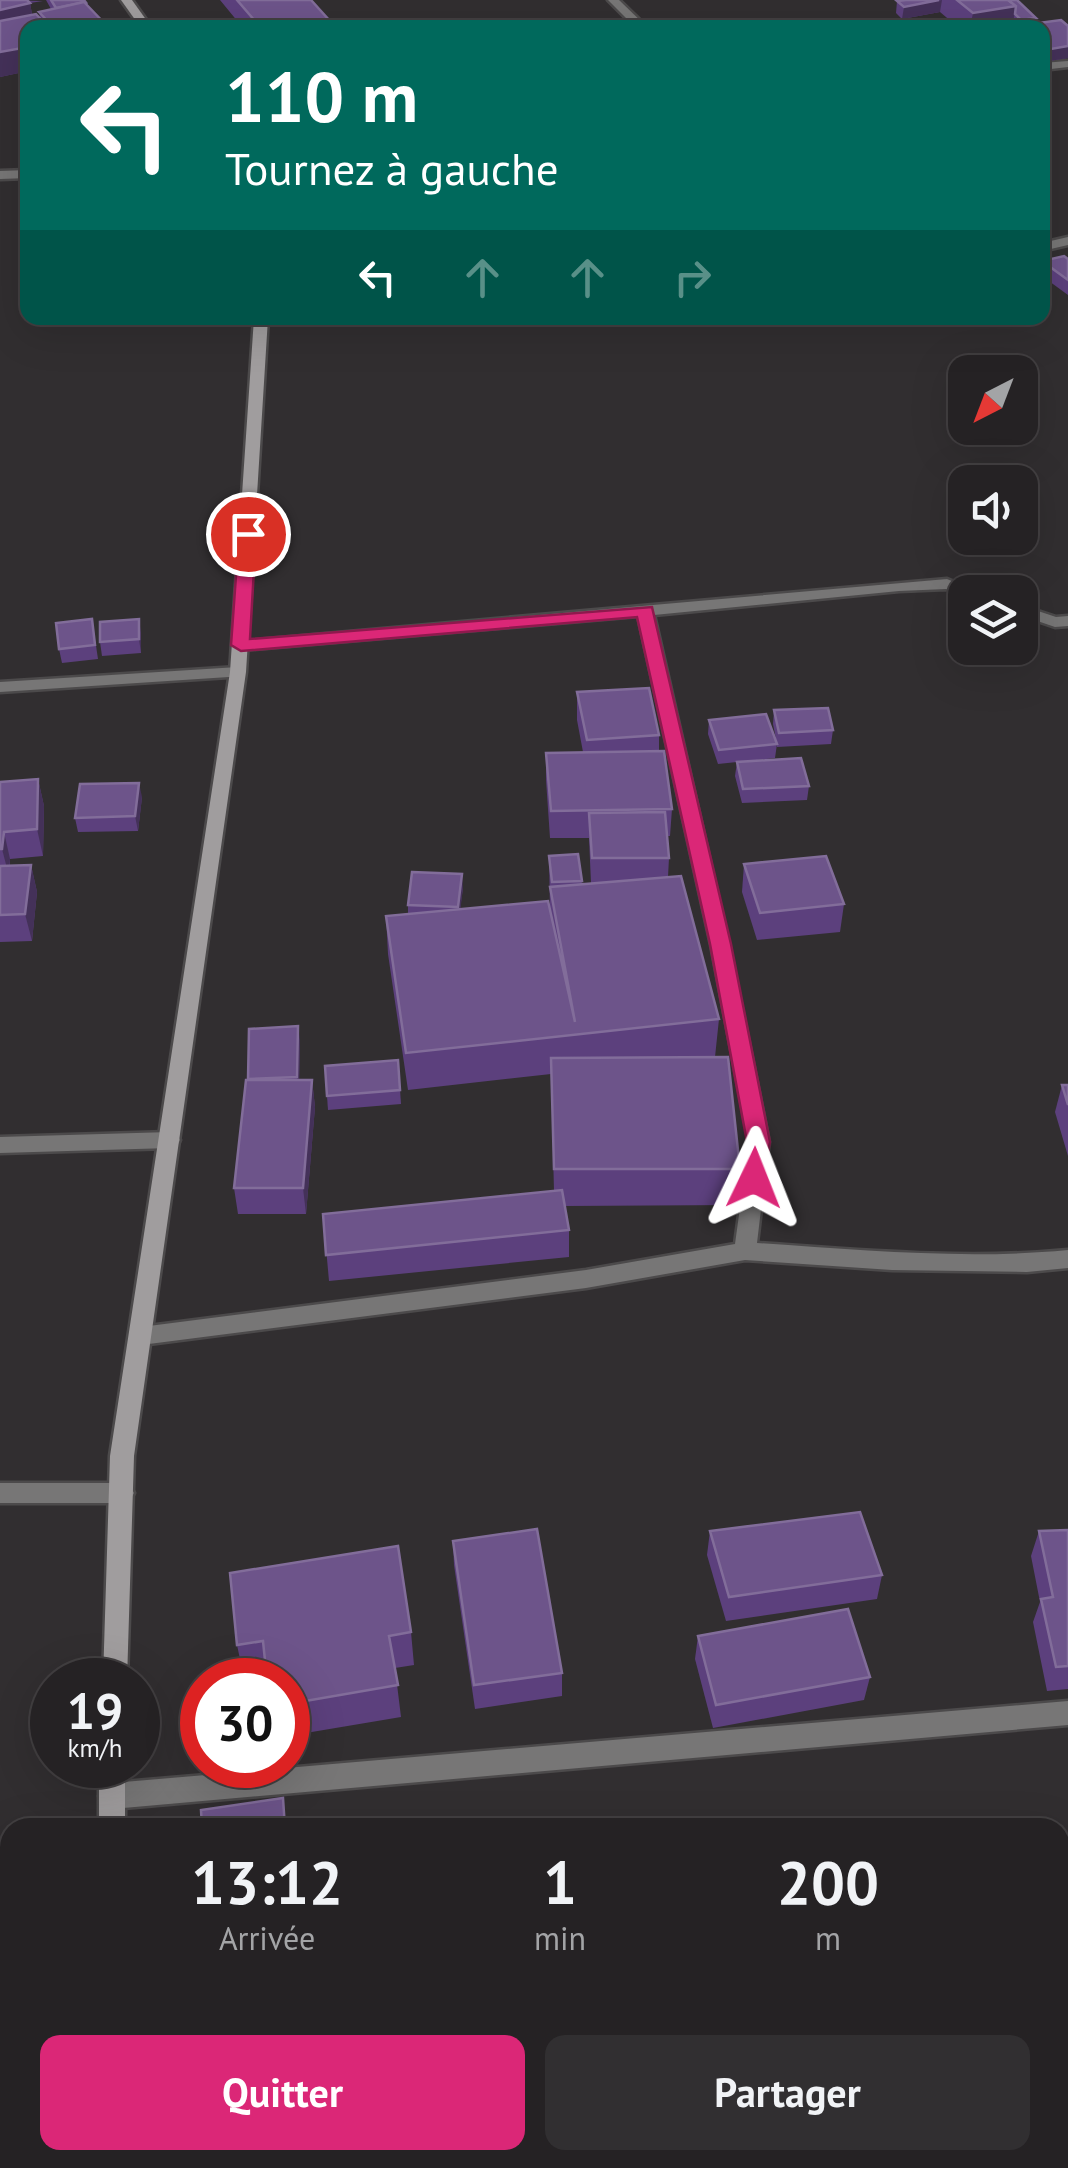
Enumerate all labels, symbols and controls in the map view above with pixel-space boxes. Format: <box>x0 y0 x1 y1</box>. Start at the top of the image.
text: 110 m <box>225 51 418 141</box>
icon: left <box>60 60 190 190</box>
text: Tournez à gauche <box>225 139 559 197</box>
icon: left <box>350 250 405 305</box>
icon: ahead <box>455 250 510 305</box>
icon: ahead <box>560 250 615 305</box>
icon: right <box>665 250 720 305</box>
north arrow <box>948 355 1038 445</box>
map controls <box>948 355 1038 665</box>
button: sound <box>948 465 1038 555</box>
pin <box>206 492 291 577</box>
icon: arrive <box>221 507 276 562</box>
button: layers <box>948 575 1038 665</box>
position arrow <box>702 1126 806 1230</box>
speed limit sign: 30 <box>180 1658 310 1788</box>
text: 19 <box>67 1678 123 1743</box>
text: km/h <box>68 1732 122 1764</box>
text: 13:12 <box>191 1843 343 1921</box>
text: 1 <box>543 1843 577 1921</box>
text: 200 <box>777 1843 879 1921</box>
text: Arrivée <box>219 1917 315 1959</box>
text: min <box>534 1917 586 1959</box>
text: m <box>815 1917 841 1959</box>
button: Quitter <box>40 2035 525 2150</box>
button: Partager <box>545 2035 1030 2150</box>

